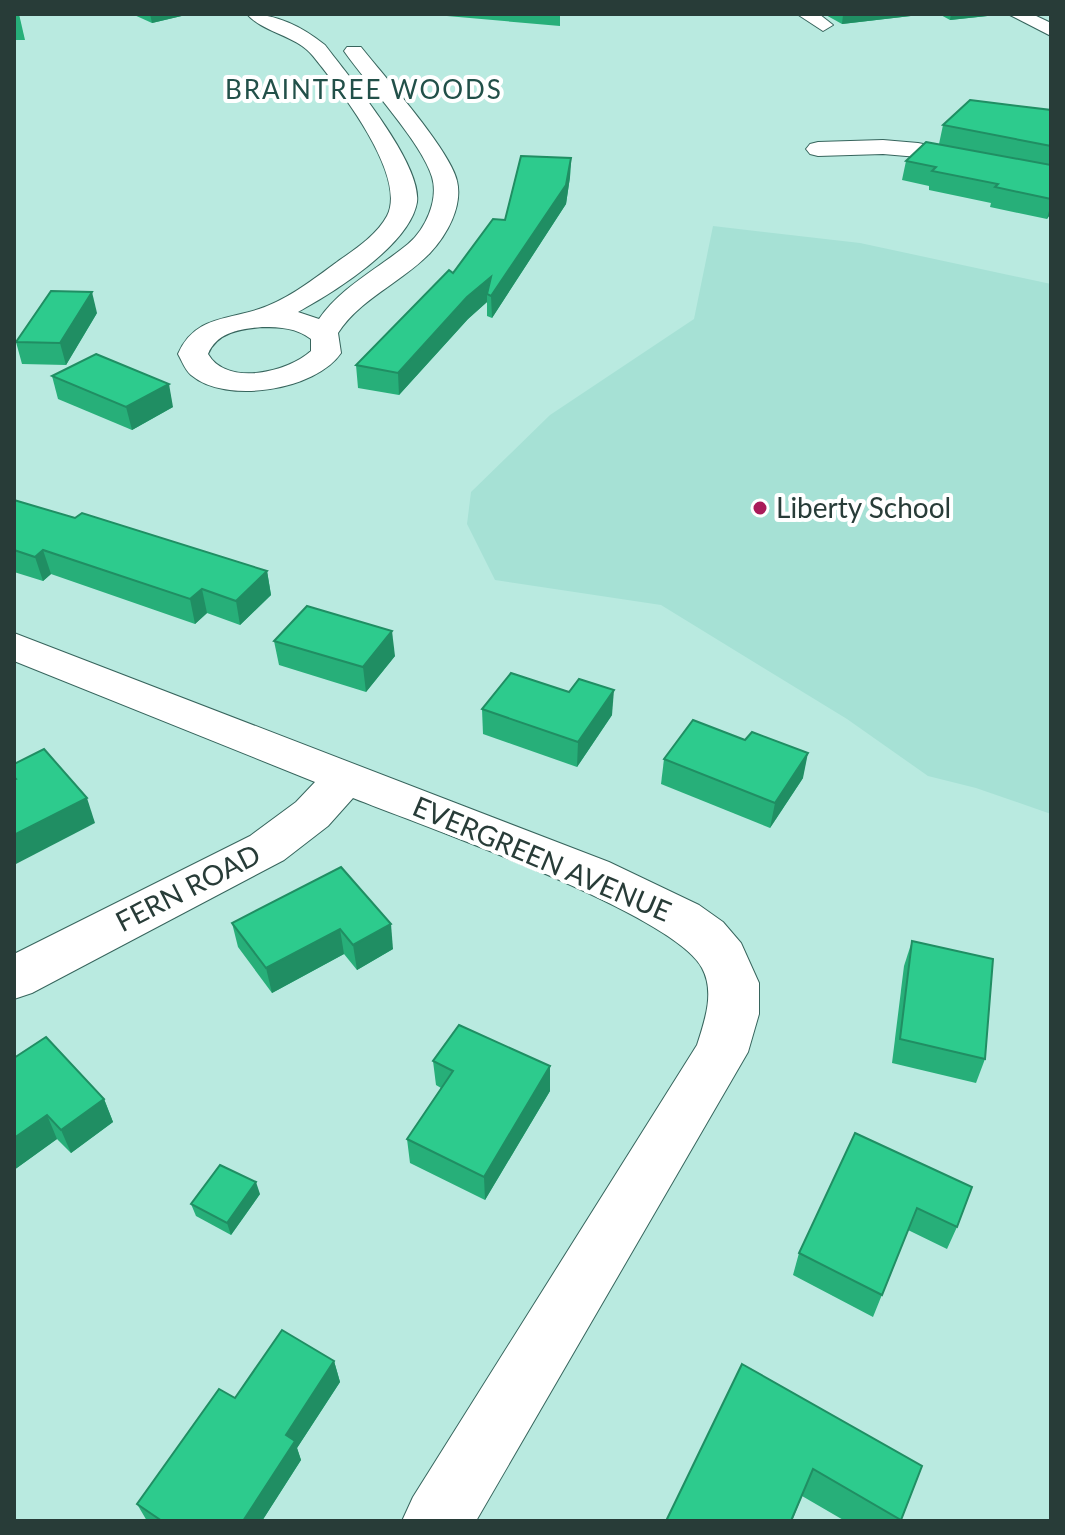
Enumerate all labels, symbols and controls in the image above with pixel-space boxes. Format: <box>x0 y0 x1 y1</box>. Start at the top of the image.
district label: BRAINTREE WOODS <box>225 73 503 105</box>
place label: Liberty School <box>776 490 951 524</box>
marker: Liberty School <box>751 499 769 517</box>
street label: EVERGREEN AVENUE <box>408 788 677 928</box>
street label: FERN ROAD <box>110 836 265 938</box>

